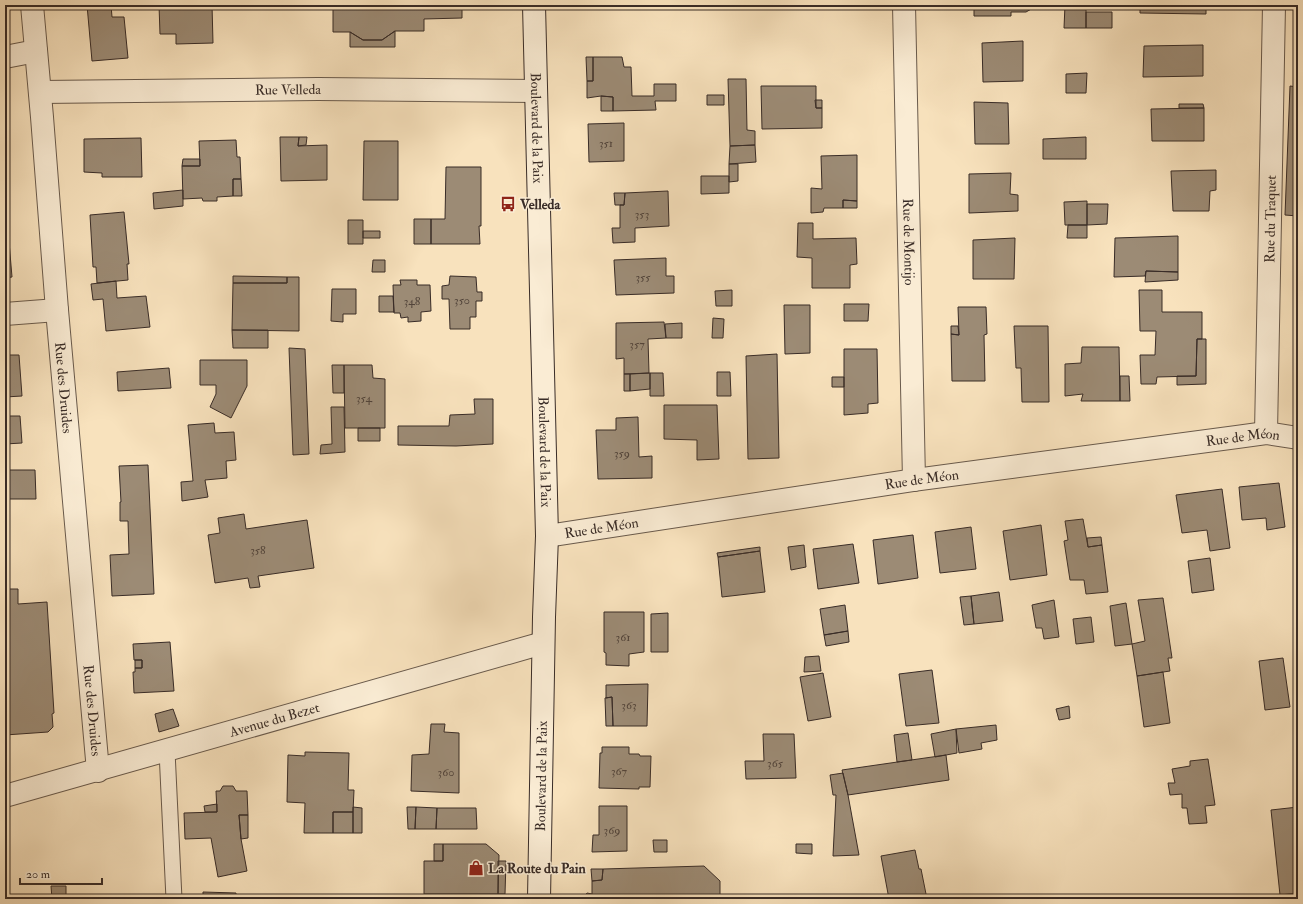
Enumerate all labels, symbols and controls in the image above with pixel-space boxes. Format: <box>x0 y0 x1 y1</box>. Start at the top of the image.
street label: Boulevard de la Paix <box>527 72 546 184</box>
street label: Rue Velleda <box>255 81 321 99</box>
house number: 351 <box>599 136 613 151</box>
street label: Rue du Traquet <box>1261 174 1280 263</box>
bus stop icon: Velleda <box>499 195 517 213</box>
place label: Velleda <box>519 196 561 213</box>
street label: Rue de Montijo <box>899 198 918 286</box>
house number: 353 <box>635 207 649 222</box>
house number: 355 <box>635 270 651 285</box>
house number: 350 <box>454 293 470 308</box>
house number: 348 <box>404 294 421 309</box>
house number: 357 <box>629 337 645 352</box>
street label: Rue des Druides <box>51 341 76 434</box>
house number: 354 <box>356 391 373 406</box>
street label: Boulevard de la Paix <box>535 396 554 508</box>
street label: Rue de Méon <box>1205 425 1281 450</box>
house number: 359 <box>614 446 630 461</box>
street label: Rue de Méon <box>883 466 960 493</box>
street label: Rue de Méon <box>563 514 640 542</box>
house number: 358 <box>250 543 266 558</box>
house number: 361 <box>616 630 630 645</box>
street label: Rue des Druides <box>80 664 105 757</box>
house number: 363 <box>621 698 637 713</box>
street label: Avenue du Bezet <box>227 699 322 741</box>
street label: Boulevard de la Paix <box>532 720 551 832</box>
house number: 365 <box>767 756 784 771</box>
house number: 367 <box>611 764 628 779</box>
house number: 360 <box>438 765 454 780</box>
house number: 369 <box>604 823 620 838</box>
shop icon: La Route du Pain <box>467 859 485 877</box>
scale bar <box>20 860 102 886</box>
place label: La Route du Pain <box>488 860 586 877</box>
text: 20 m <box>26 867 51 882</box>

